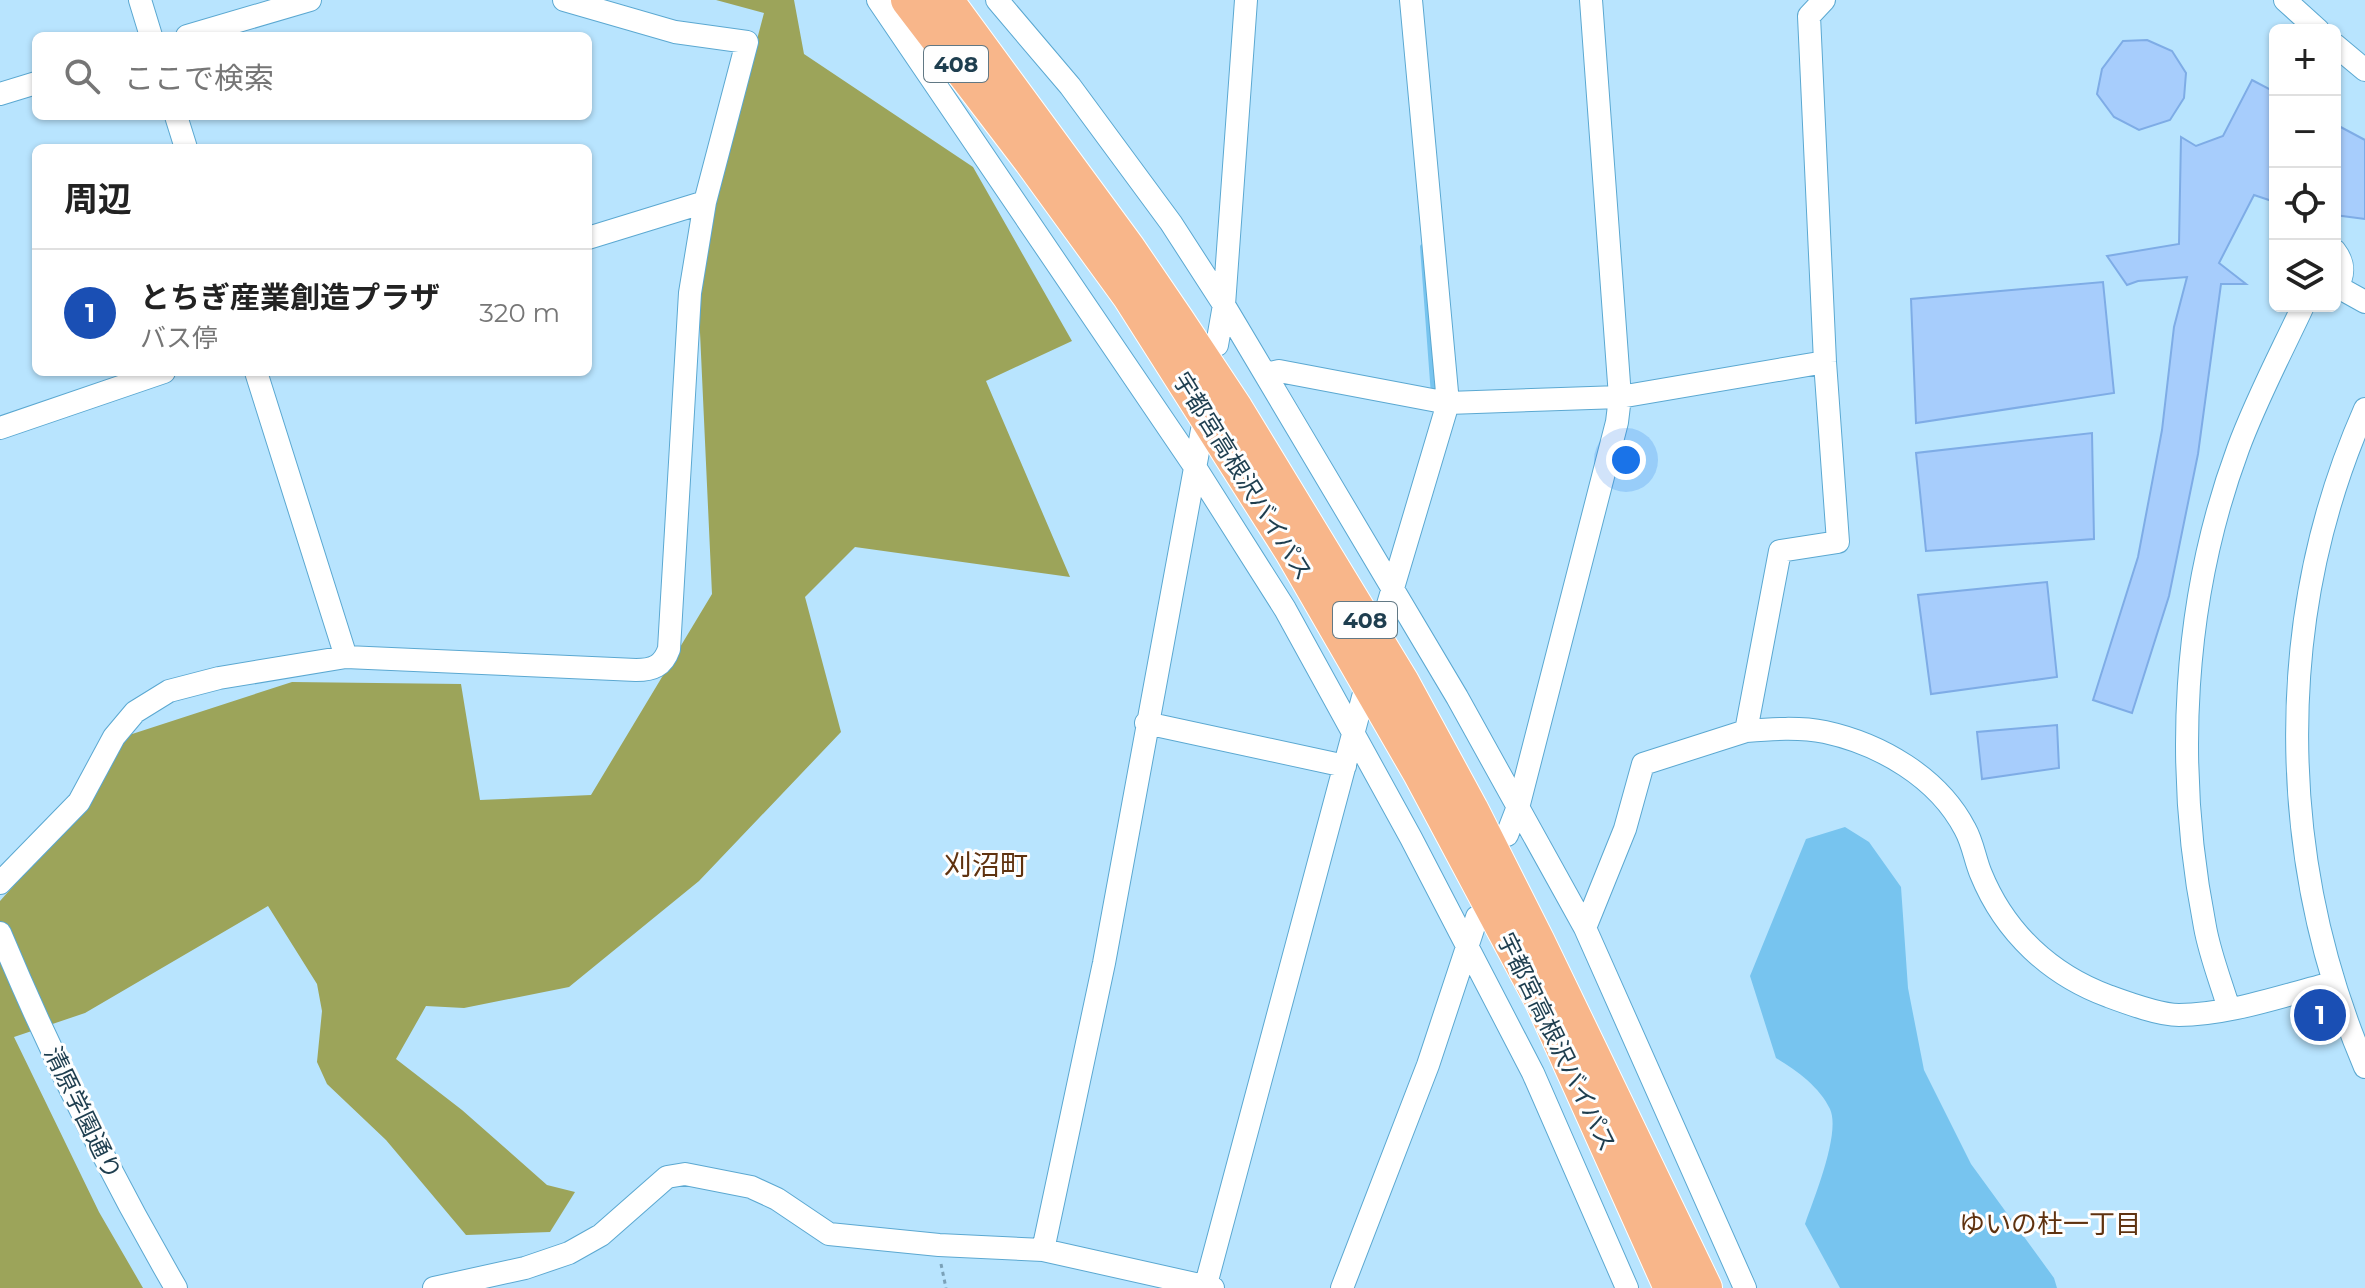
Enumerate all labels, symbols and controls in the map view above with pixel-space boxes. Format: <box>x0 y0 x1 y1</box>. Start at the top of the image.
map controls <box>2269 24 2341 312</box>
button: + <box>2269 24 2341 96</box>
search box <box>32 32 592 120</box>
road number: 408 <box>924 46 988 82</box>
icon: search <box>60 54 104 98</box>
text: ここで検索 <box>124 60 274 97</box>
button: − <box>2269 96 2341 168</box>
button: locate <box>2269 168 2341 240</box>
text: 周辺 <box>64 178 132 220</box>
button: layers <box>2269 240 2341 312</box>
text: とちぎ産業創造プラザ <box>140 279 440 316</box>
text: 1 <box>85 297 95 329</box>
text: 320 m <box>479 297 560 329</box>
text: バス停 <box>140 322 218 354</box>
street label: 宇都宮高根沢バイパス <box>1167 367 1319 585</box>
your location <box>1606 440 1646 480</box>
road number: 408 <box>1333 602 1397 638</box>
district label: 刈沼町 <box>944 848 1028 882</box>
street label: 宇都宮高根沢バイパス <box>1491 928 1623 1156</box>
pin: 1 <box>2294 985 2346 1045</box>
street label: 清原学園通り <box>38 1042 128 1184</box>
district label: ゆいの杜一丁目 <box>1959 1208 2141 1240</box>

